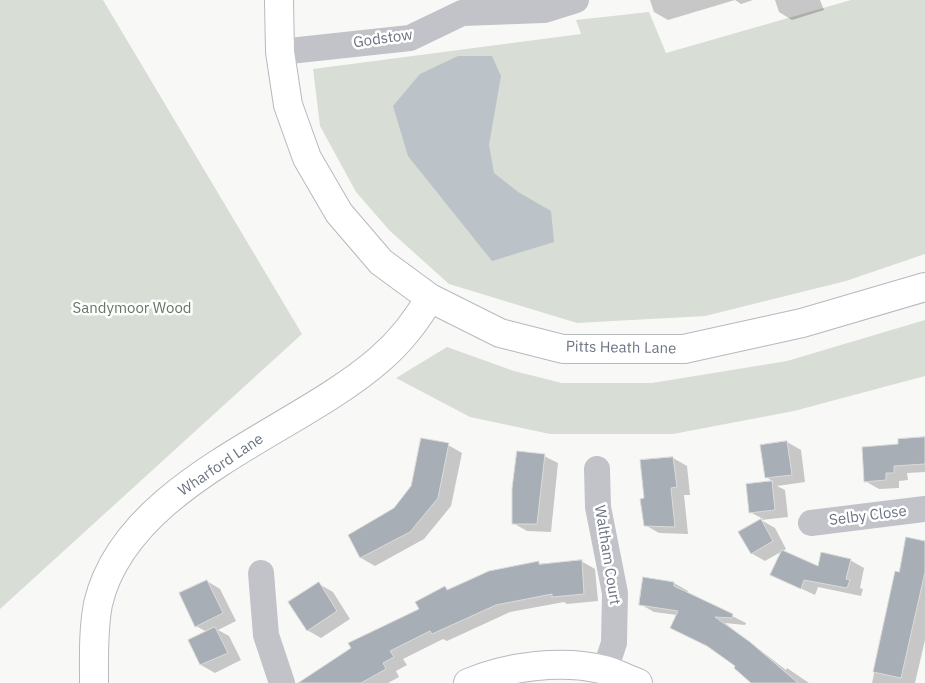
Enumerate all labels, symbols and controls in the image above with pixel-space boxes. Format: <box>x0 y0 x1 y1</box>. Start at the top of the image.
street label: Godstow <box>352 26 414 52</box>
park label: Sandymoor Wood <box>72 300 192 318</box>
street label: Pitts Heath Lane <box>566 338 676 358</box>
street label: Wharford Lane <box>175 430 267 500</box>
street label: Selby Close <box>828 502 908 530</box>
street label: Waltham Court <box>590 504 624 606</box>

